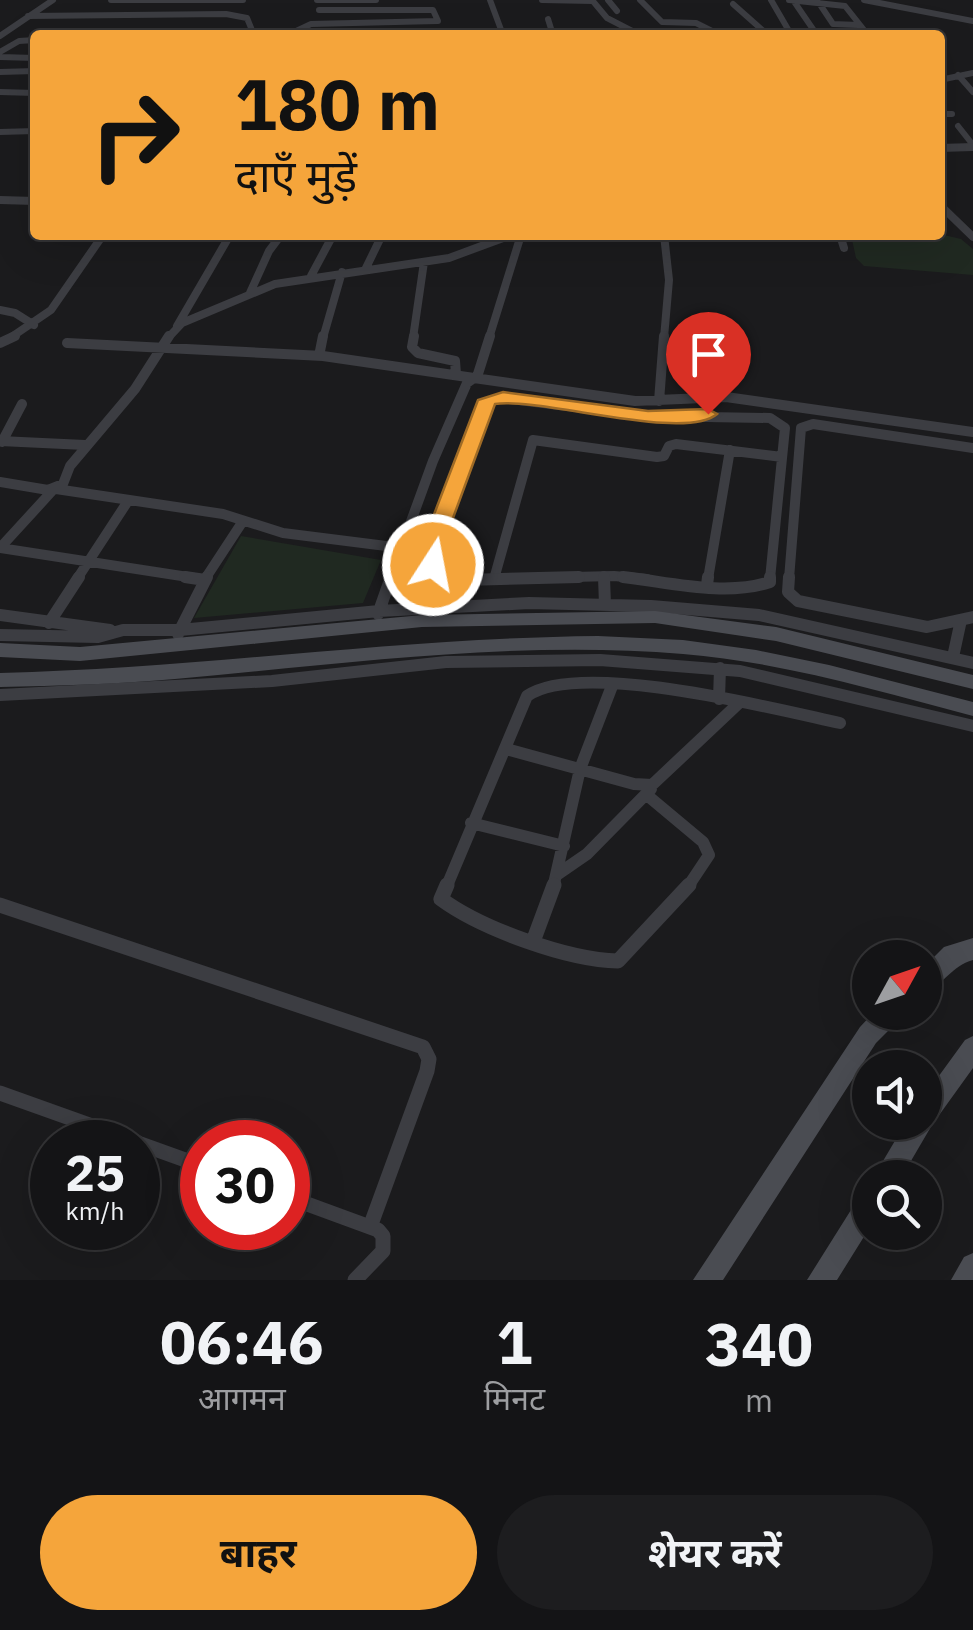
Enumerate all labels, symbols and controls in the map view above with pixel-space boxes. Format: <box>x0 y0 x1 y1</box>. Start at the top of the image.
text: 180 m <box>235 58 440 149</box>
icon: right <box>70 70 200 200</box>
text: दाएँ मुड़ें <box>235 146 357 204</box>
pin <box>666 312 751 415</box>
icon: arrive <box>681 327 736 382</box>
position arrow <box>381 513 485 617</box>
north arrow <box>852 940 942 1030</box>
map controls <box>852 940 942 1250</box>
button: sound <box>852 1050 942 1140</box>
speed limit sign: 30 <box>180 1120 310 1250</box>
text: 25 <box>65 1140 125 1205</box>
button: search <box>852 1160 942 1250</box>
text: km/h <box>66 1194 124 1227</box>
text: 06:46 <box>160 1302 324 1381</box>
text: 1 <box>496 1302 532 1381</box>
text: 340 <box>705 1304 813 1383</box>
text: आगमन <box>198 1377 286 1419</box>
text: मिनट <box>484 1377 545 1419</box>
text: m <box>745 1379 773 1421</box>
button: बाहर <box>40 1495 477 1610</box>
button: शेयर करें <box>497 1495 933 1610</box>

